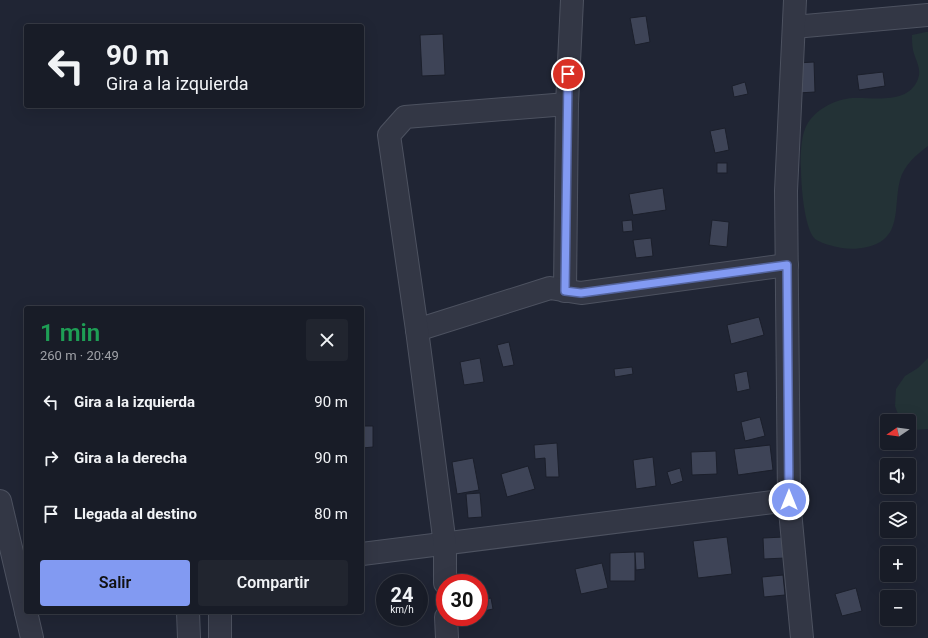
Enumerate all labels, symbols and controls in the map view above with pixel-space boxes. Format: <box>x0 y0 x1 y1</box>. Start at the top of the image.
text: 90 m <box>106 39 169 72</box>
icon: left <box>40 40 92 92</box>
pin <box>551 57 585 91</box>
icon: arrive <box>557 63 579 85</box>
text: Gira a la izquierda <box>106 73 249 94</box>
text: 1 min <box>40 319 100 347</box>
button: close <box>306 319 348 361</box>
text: 260 m · 20:49 <box>40 348 119 363</box>
icon: left <box>40 391 62 413</box>
text: Gira a la izquierda <box>74 393 195 411</box>
text: 90 m <box>314 393 348 411</box>
north arrow <box>880 414 916 450</box>
map controls <box>880 414 916 626</box>
icon: right <box>40 447 62 469</box>
text: Gira a la derecha <box>74 449 187 467</box>
text: 90 m <box>314 449 348 467</box>
button: sound <box>880 458 916 494</box>
position arrow <box>768 479 810 521</box>
button: layers <box>880 502 916 538</box>
icon: arrive <box>40 503 62 525</box>
text: Llegada al destino <box>74 505 197 523</box>
text: 80 m <box>314 505 348 523</box>
button: + <box>880 546 916 582</box>
button: Salir <box>40 560 190 606</box>
button: Compartir <box>198 560 348 606</box>
speed limit sign: 30 <box>436 574 488 626</box>
text: 24 <box>391 583 413 607</box>
button: − <box>880 590 916 626</box>
text: km/h <box>390 604 414 615</box>

